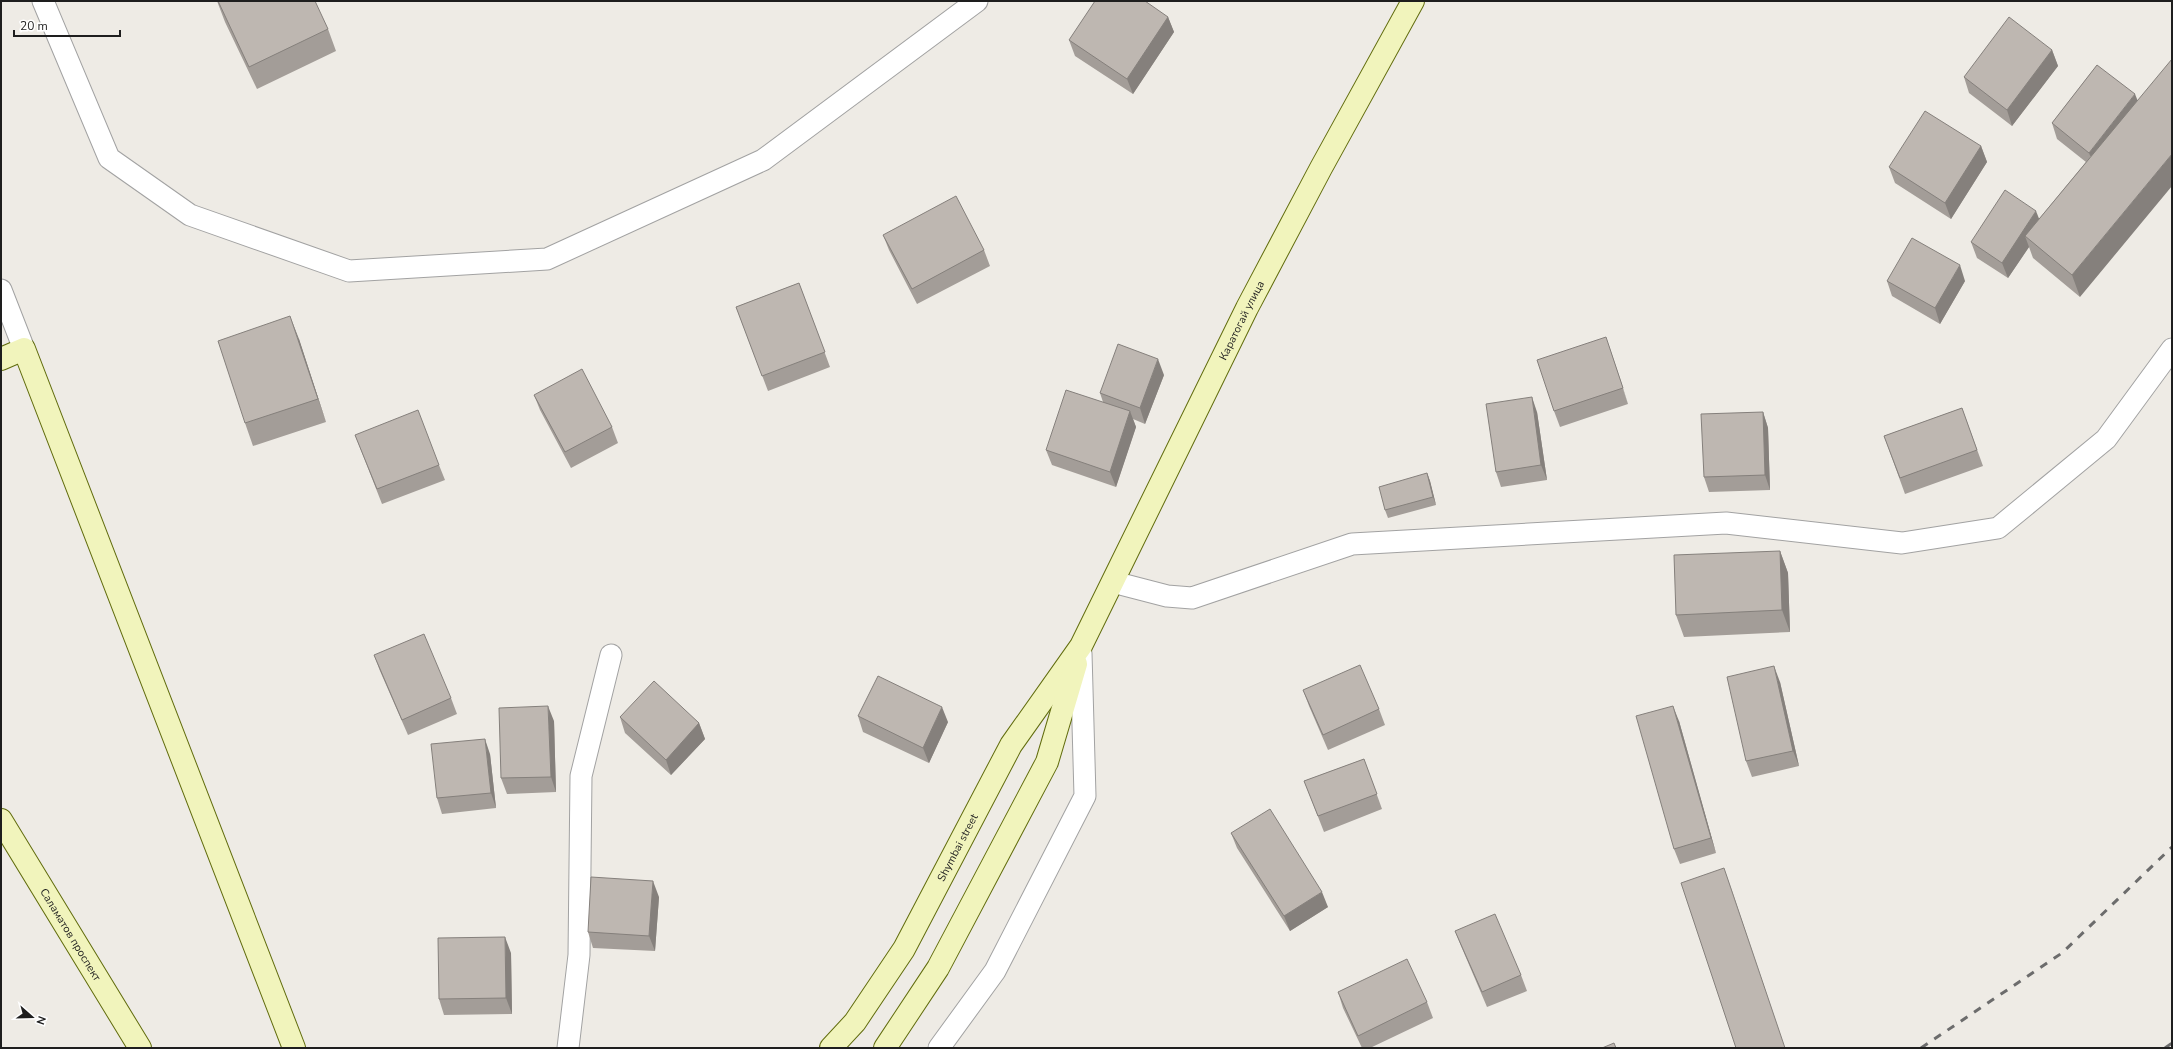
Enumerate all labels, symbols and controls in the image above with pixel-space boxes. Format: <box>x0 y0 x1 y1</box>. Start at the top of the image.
scale bar <box>14 12 120 38</box>
text: 20 m <box>20 18 48 34</box>
street label: Каратогай улица <box>1216 278 1268 363</box>
street label: Shymbai street <box>934 811 982 884</box>
street label: Саламатов проспект <box>36 885 104 984</box>
north arrow <box>12 997 52 1037</box>
text: N <box>32 1014 49 1027</box>

